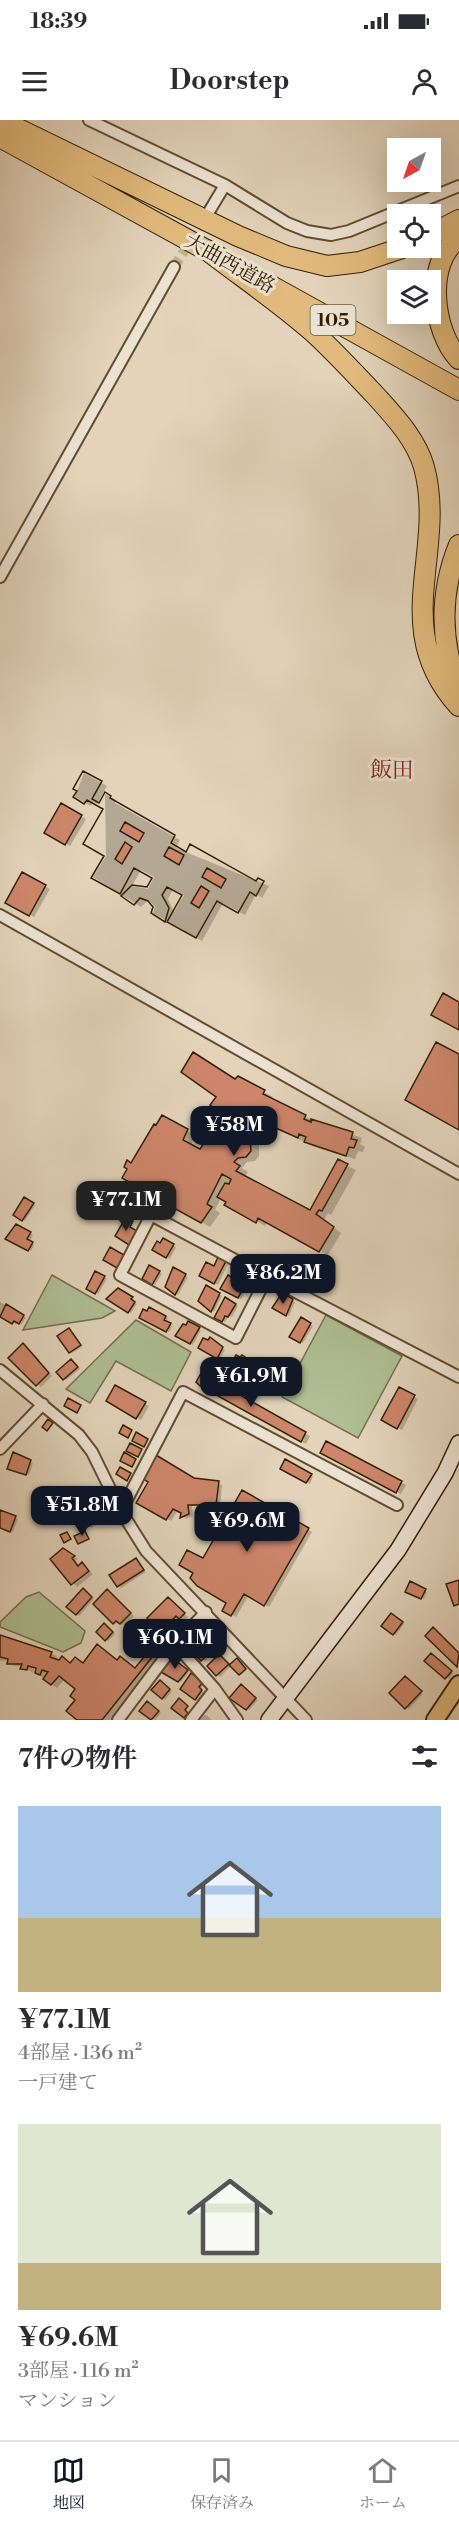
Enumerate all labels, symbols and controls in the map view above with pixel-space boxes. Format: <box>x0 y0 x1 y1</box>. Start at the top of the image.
text: 18:39 <box>30 8 87 35</box>
text: Doorstep <box>169 64 290 98</box>
icon: menu <box>18 65 51 98</box>
icon: person <box>408 65 441 98</box>
north arrow <box>387 138 441 192</box>
map controls <box>387 138 441 324</box>
button: locate <box>387 204 441 258</box>
street label: 大曲西道路 <box>179 229 279 299</box>
button: layers <box>387 270 441 324</box>
road number: 105 <box>310 305 356 335</box>
district label: 飯田 <box>370 757 414 784</box>
pin: ¥58M <box>198 1106 270 1157</box>
text: ¥58M <box>205 1113 264 1138</box>
pin: ¥77.1M <box>77 1181 175 1232</box>
text: ¥77.1M <box>90 1188 162 1213</box>
pin: ¥86.2M <box>234 1254 332 1305</box>
text: ¥86.2M <box>244 1261 322 1286</box>
pin: ¥61.9M <box>202 1357 300 1408</box>
text: ¥61.9M <box>214 1364 288 1389</box>
pin: ¥51.8M <box>33 1486 131 1537</box>
text: ¥51.8M <box>45 1493 119 1518</box>
pin: ¥69.6M <box>198 1502 296 1553</box>
text: ¥69.6M <box>208 1509 286 1534</box>
pin: ¥60.1M <box>126 1619 224 1670</box>
text: ¥60.1M <box>137 1626 213 1651</box>
icon: filters <box>408 1740 441 1773</box>
text: 7件の物件 <box>18 1743 137 1775</box>
icon: home <box>176 1845 284 1953</box>
text: ¥77.1M <box>18 2004 111 2036</box>
text: 4部屋 · 136 m² <box>18 2041 142 2066</box>
text: 一戸建て <box>18 2071 98 2096</box>
icon: home <box>176 2163 284 2271</box>
text: ¥69.6M <box>18 2322 118 2354</box>
text: 3部屋 · 116 m² <box>18 2359 139 2384</box>
text: マンション <box>18 2389 117 2414</box>
tab: 地図 <box>52 2454 85 2513</box>
tab: 保存済み <box>190 2454 254 2513</box>
tab: ホーム <box>359 2454 407 2513</box>

